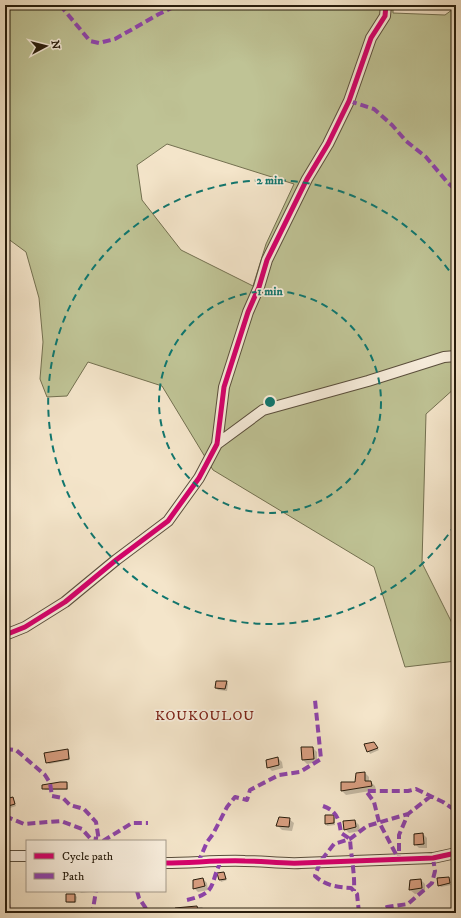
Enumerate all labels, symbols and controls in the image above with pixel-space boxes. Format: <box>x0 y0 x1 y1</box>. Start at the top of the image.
north arrow <box>26 26 66 66</box>
text: N <box>47 40 62 50</box>
text: 2 min <box>257 173 284 188</box>
text: 1 min <box>257 284 283 299</box>
centre of rings <box>263 395 277 409</box>
district label: KOUKOULOU <box>155 707 255 725</box>
legend <box>26 840 166 892</box>
text: Cycle path <box>62 849 114 864</box>
text: Path <box>62 869 85 884</box>

